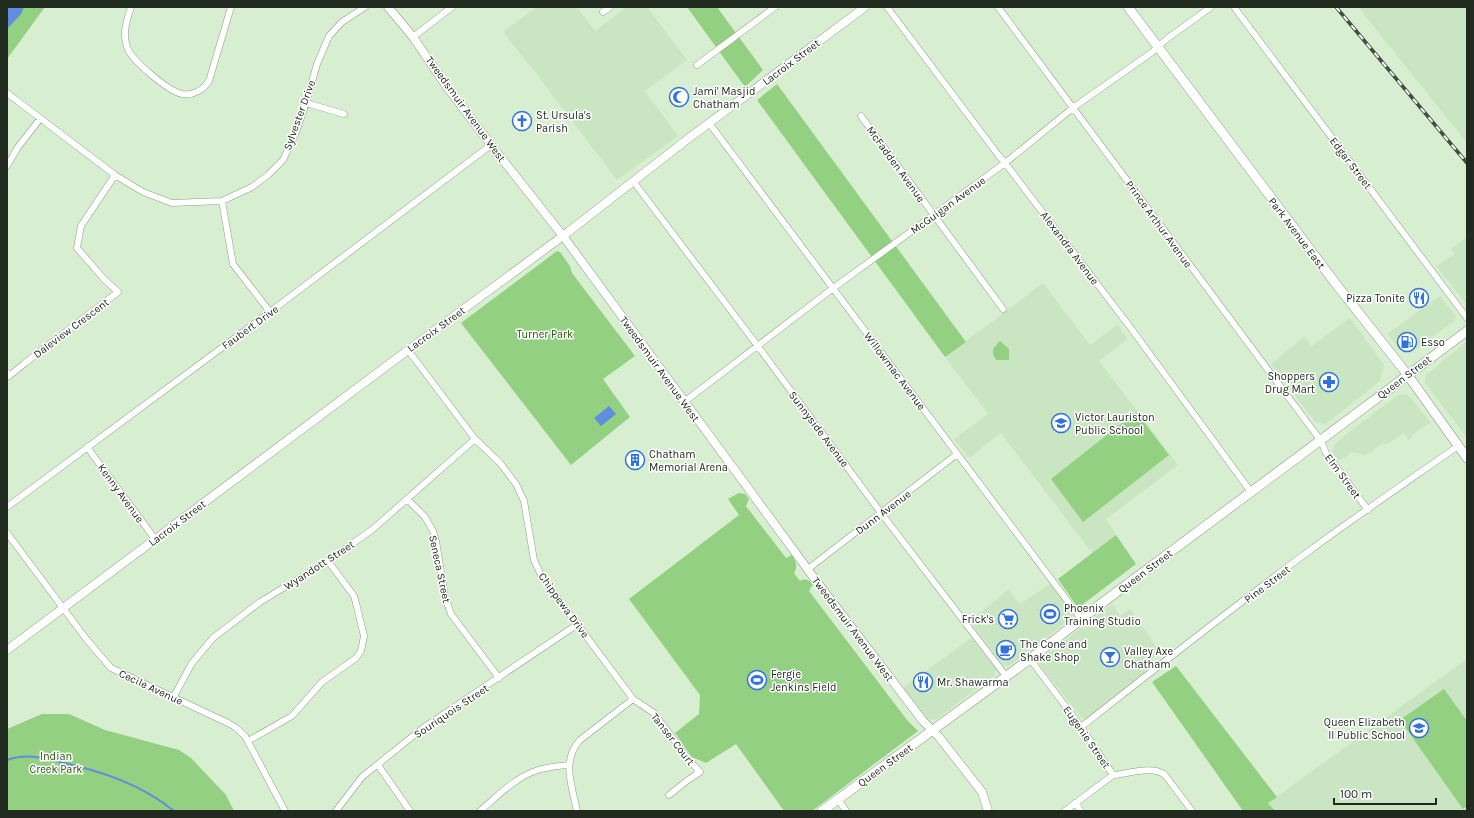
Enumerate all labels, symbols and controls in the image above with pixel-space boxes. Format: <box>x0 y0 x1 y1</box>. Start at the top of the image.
street label: Lacroix Street <box>760 37 823 88</box>
street label: Tweedsmuir Avenue West <box>423 54 508 165</box>
street label: Sylvester Drive <box>281 78 318 152</box>
place label: Jami' Masjid Chatham <box>693 85 756 111</box>
mosque icon: Jami' Masjid Chatham <box>668 86 690 108</box>
place label: St. Ursula's Parish <box>536 109 592 135</box>
church icon: St. Ursula's Parish <box>511 110 533 132</box>
street label: McFadden Avenue <box>864 124 928 205</box>
street label: Edgar Street <box>1327 135 1374 192</box>
street label: McGuigan Avenue <box>908 174 989 237</box>
street label: Prince Arthur Avenue <box>1123 178 1195 271</box>
street label: Park Avenue East <box>1266 195 1328 272</box>
street label: Alexandra Avenue <box>1038 209 1102 288</box>
restaurant icon: Pizza Tonite <box>1408 287 1430 309</box>
place label: Pizza Tonite <box>1346 292 1405 305</box>
street label: Daleview Crescent <box>31 296 112 361</box>
street label: Faubert Drive <box>219 302 281 352</box>
street label: Lacroix Street <box>405 304 468 355</box>
street label: Tweedsmuir Avenue West <box>617 314 702 425</box>
park label: Turner Park <box>517 328 573 341</box>
street label: Willowmac Avenue <box>861 330 928 413</box>
fuel station icon: Esso <box>1396 331 1418 353</box>
place label: Esso <box>1421 336 1445 349</box>
street label: Queen Street <box>1375 353 1434 402</box>
place label: Shoppers Drug Mart <box>1265 370 1315 396</box>
pharmacy icon: Shoppers Drug Mart <box>1318 371 1340 393</box>
street label: Sunnyside Avenue <box>786 389 852 470</box>
place label: Victor Lauriston Public School <box>1075 411 1155 437</box>
school or university icon: Victor Lauriston Public School <box>1050 412 1072 434</box>
place label: Chatham Memorial Arena <box>649 448 728 474</box>
building icon: Chatham Memorial Arena <box>624 449 646 471</box>
street label: Elm Street <box>1322 451 1363 501</box>
street label: Kenny Avenue <box>95 461 146 526</box>
street label: Dunn Avenue <box>853 487 914 537</box>
street label: Lacroix Street <box>146 498 209 549</box>
street label: Seneca Street <box>426 534 453 604</box>
street label: Wyandott Street <box>282 538 357 593</box>
street label: Queen Street <box>1116 547 1175 596</box>
street label: Pine Street <box>1242 563 1293 606</box>
street label: Chippewa Drive <box>536 570 592 641</box>
street label: Tweedsmuir Avenue West <box>809 574 896 684</box>
place label: Phoenix Training Studio <box>1064 602 1141 628</box>
sports icon: Phoenix Training Studio <box>1039 603 1061 625</box>
supermarket icon: Frick's <box>997 608 1019 630</box>
place label: Frick's <box>962 613 994 626</box>
place label: The Cone and Shake Shop <box>1020 638 1087 664</box>
cafe icon: The Cone and Shake Shop <box>995 639 1017 661</box>
place label: Valley Axe Chatham <box>1124 645 1173 671</box>
bar icon: Valley Axe Chatham <box>1099 646 1121 668</box>
street label: Cecile Avenue <box>117 667 185 708</box>
place label: Fergie Jenkins Field <box>771 668 837 694</box>
sports icon: Fergie Jenkins Field <box>746 669 768 691</box>
restaurant icon: Mr. Shawarma <box>912 671 934 693</box>
place label: Mr. Shawarma <box>937 676 1009 689</box>
street label: Souriquois Street <box>411 682 491 741</box>
street label: Eugenie Street <box>1060 704 1113 771</box>
street label: Tanser Court <box>648 711 697 768</box>
place label: Queen Elizabeth II Public School <box>1324 716 1405 742</box>
school or university icon: Queen Elizabeth II Public School <box>1408 717 1430 739</box>
street label: Queen Street <box>855 741 915 790</box>
park label: Indian Creek Park <box>29 750 83 776</box>
scale bar <box>1334 780 1436 806</box>
text: 100 m <box>1340 787 1372 801</box>

